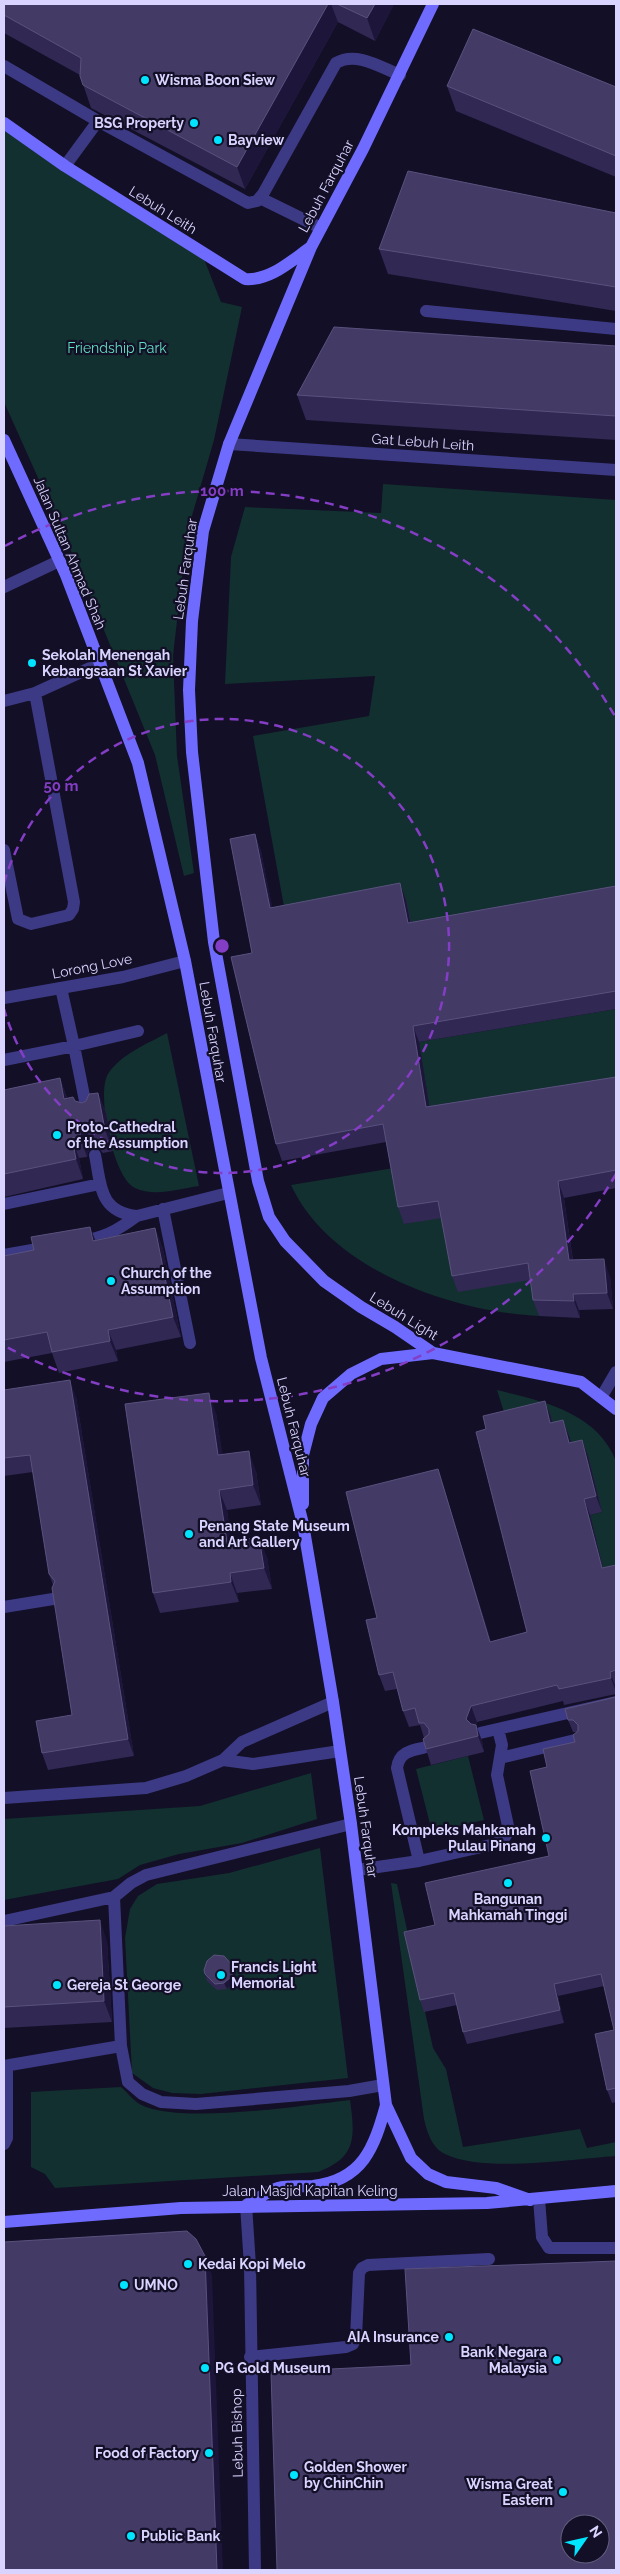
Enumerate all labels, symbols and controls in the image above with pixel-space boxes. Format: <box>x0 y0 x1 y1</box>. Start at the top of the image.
place label: Wisma Boon Siew <box>155 72 275 88</box>
marker: Wisma Boon Siew <box>139 74 151 86</box>
place label: BSG Property <box>94 115 184 131</box>
marker: BSG Property <box>188 117 200 129</box>
place label: Bayview <box>228 132 284 148</box>
marker: Bayview <box>212 134 224 146</box>
street label: Lebuh Farquhar <box>295 137 357 235</box>
street label: Lebuh Leith <box>126 183 200 237</box>
park label: Friendship Park <box>67 340 167 356</box>
street label: Gat Lebuh Leith <box>371 430 475 454</box>
street label: Jalan Sultan Ahmad Shah <box>30 474 110 632</box>
text: 100 m <box>200 482 244 500</box>
street label: Lebuh Farquhar <box>170 517 200 621</box>
place label: Sekolah Menengah Kebangsaan St Xavier <box>42 647 188 679</box>
marker: Sekolah Menengah Kebangsaan St Xavier <box>26 657 38 669</box>
text: 50 m <box>43 777 79 795</box>
centre of rings <box>213 937 231 955</box>
street label: Lorong Love <box>51 950 133 982</box>
street label: Lebuh Farquhar <box>196 980 230 1084</box>
place label: Proto-Cathedral of the Assumption <box>67 1119 188 1151</box>
marker: Proto-Cathedral of the Assumption <box>51 1129 63 1141</box>
place label: Church of the Assumption <box>121 1265 212 1297</box>
marker: Church of the Assumption <box>105 1275 117 1287</box>
street label: Lebuh Light <box>367 1289 441 1343</box>
street label: Lebuh Farquhar <box>274 1375 314 1479</box>
place label: Penang State Museum and Art Gallery <box>199 1518 350 1550</box>
marker: Penang State Museum and Art Gallery <box>183 1528 195 1540</box>
street label: Lebuh Farquhar <box>351 1775 381 1879</box>
place label: Kompleks Mahkamah Pulau Pinang <box>392 1822 536 1854</box>
marker: Kompleks Mahkamah Pulau Pinang <box>540 1832 552 1844</box>
marker: Bangunan Mahkamah Tinggi <box>502 1877 514 1889</box>
place label: Bangunan Mahkamah Tinggi <box>449 1891 567 1923</box>
place label: Francis Light Memorial <box>231 1959 317 1991</box>
marker: Francis Light Memorial <box>215 1969 227 1981</box>
place label: Gereja St George <box>67 1977 182 1993</box>
marker: Gereja St George <box>51 1979 63 1991</box>
street label: Jalan Masjid Kapitan Keling <box>222 2183 398 2199</box>
place label: Kedai Kopi Melo <box>198 2256 306 2272</box>
marker: Kedai Kopi Melo <box>182 2258 194 2270</box>
place label: UMNO <box>134 2277 178 2293</box>
marker: UMNO <box>118 2279 130 2291</box>
place label: AIA Insurance <box>347 2329 440 2345</box>
marker: AIA Insurance <box>443 2331 455 2343</box>
place label: Bank Negara Malaysia <box>461 2344 547 2376</box>
marker: Bank Negara Malaysia <box>551 2354 563 2366</box>
place label: PG Gold Museum <box>215 2360 330 2376</box>
marker: PG Gold Museum <box>199 2362 211 2374</box>
street label: Lebuh Bishop <box>228 2388 246 2478</box>
place label: Food of Factory <box>95 2445 199 2461</box>
marker: Food of Factory <box>203 2447 215 2459</box>
place label: Golden Shower by ChinChin <box>304 2459 407 2491</box>
marker: Golden Shower by ChinChin <box>288 2469 300 2481</box>
place label: Wisma Great Eastern <box>466 2476 554 2508</box>
marker: Wisma Great Eastern <box>557 2486 569 2498</box>
north arrow <box>560 2514 610 2564</box>
text: N <box>586 2523 605 2541</box>
place label: Public Bank <box>141 2528 221 2544</box>
marker: Public Bank <box>125 2530 137 2542</box>

